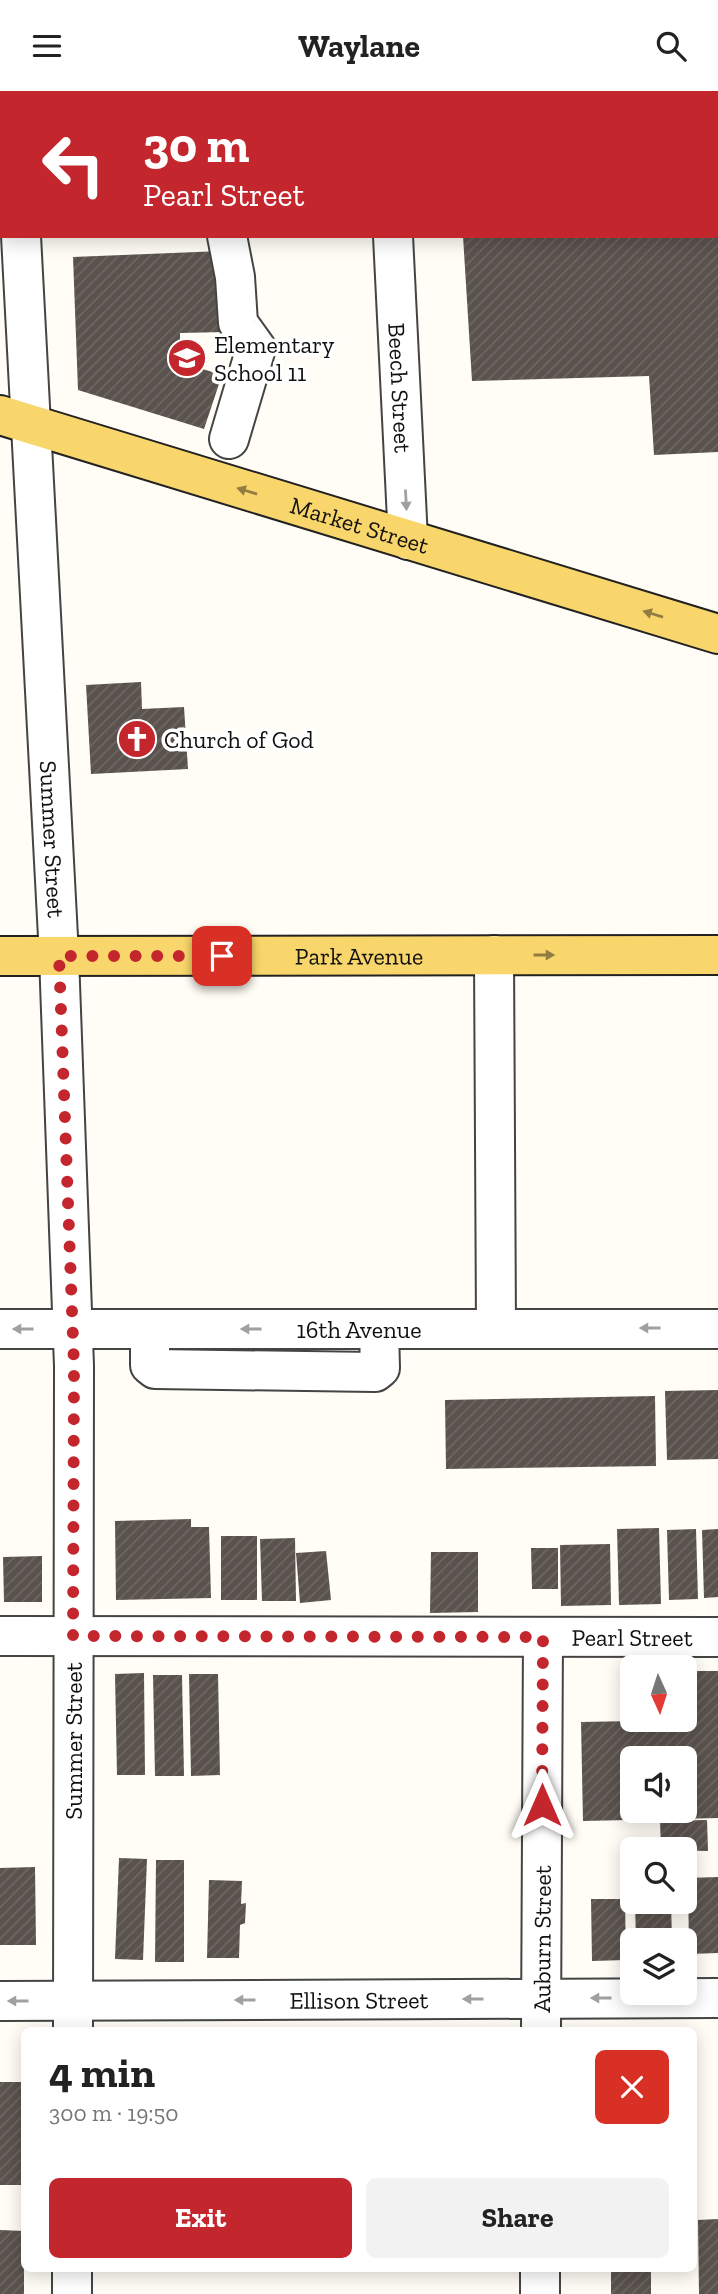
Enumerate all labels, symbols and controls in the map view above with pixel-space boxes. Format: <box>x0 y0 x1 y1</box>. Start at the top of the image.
icon: menu <box>28 27 66 65</box>
text: Waylane <box>298 27 420 65</box>
icon: search <box>652 27 690 65</box>
text: 30 m <box>143 116 249 175</box>
icon: left <box>28 119 119 210</box>
text: Pearl Street <box>143 176 304 214</box>
street label: Beech Street <box>383 322 418 454</box>
place label: Elementary School 11 <box>214 330 335 387</box>
school or university icon: Elementary School 11 <box>166 337 208 379</box>
one-way arrow <box>237 486 258 496</box>
one-way arrow <box>400 489 411 511</box>
street label: Market Street <box>287 490 433 560</box>
one-way arrow <box>642 609 663 619</box>
church icon: Church of God <box>116 718 158 760</box>
place label: Church of God <box>164 725 314 754</box>
street label: Summer Street <box>34 760 71 919</box>
pin <box>192 926 252 986</box>
icon: arrive <box>203 937 241 975</box>
street label: Park Avenue <box>295 941 423 970</box>
one-way arrow <box>533 949 555 961</box>
street label: 16th Avenue <box>297 1315 421 1344</box>
one-way arrow <box>639 1322 661 1334</box>
one-way arrow <box>12 1323 34 1335</box>
one-way arrow <box>240 1323 262 1335</box>
street label: Pearl Street <box>571 1622 693 1651</box>
north arrow <box>620 1655 696 1733</box>
map controls <box>620 1655 697 2005</box>
street label: Summer Street <box>59 1662 88 1820</box>
button: sound <box>620 1746 697 1823</box>
position arrow <box>505 1768 579 1842</box>
button: search <box>620 1837 697 1914</box>
street label: Auburn Street <box>527 1865 556 2013</box>
button: layers <box>620 1928 697 2005</box>
street label: Ellison Street <box>289 1985 429 2014</box>
one-way arrow <box>462 1993 484 2005</box>
one-way arrow <box>590 1993 612 2004</box>
one-way arrow <box>234 1994 256 2006</box>
one-way arrow <box>7 1995 29 2007</box>
text: 4 min <box>49 2047 155 2098</box>
button: close <box>595 2050 669 2124</box>
text: 300 m · 19:50 <box>49 2099 179 2127</box>
button: Exit <box>49 2178 352 2258</box>
button: Share <box>366 2178 669 2258</box>

